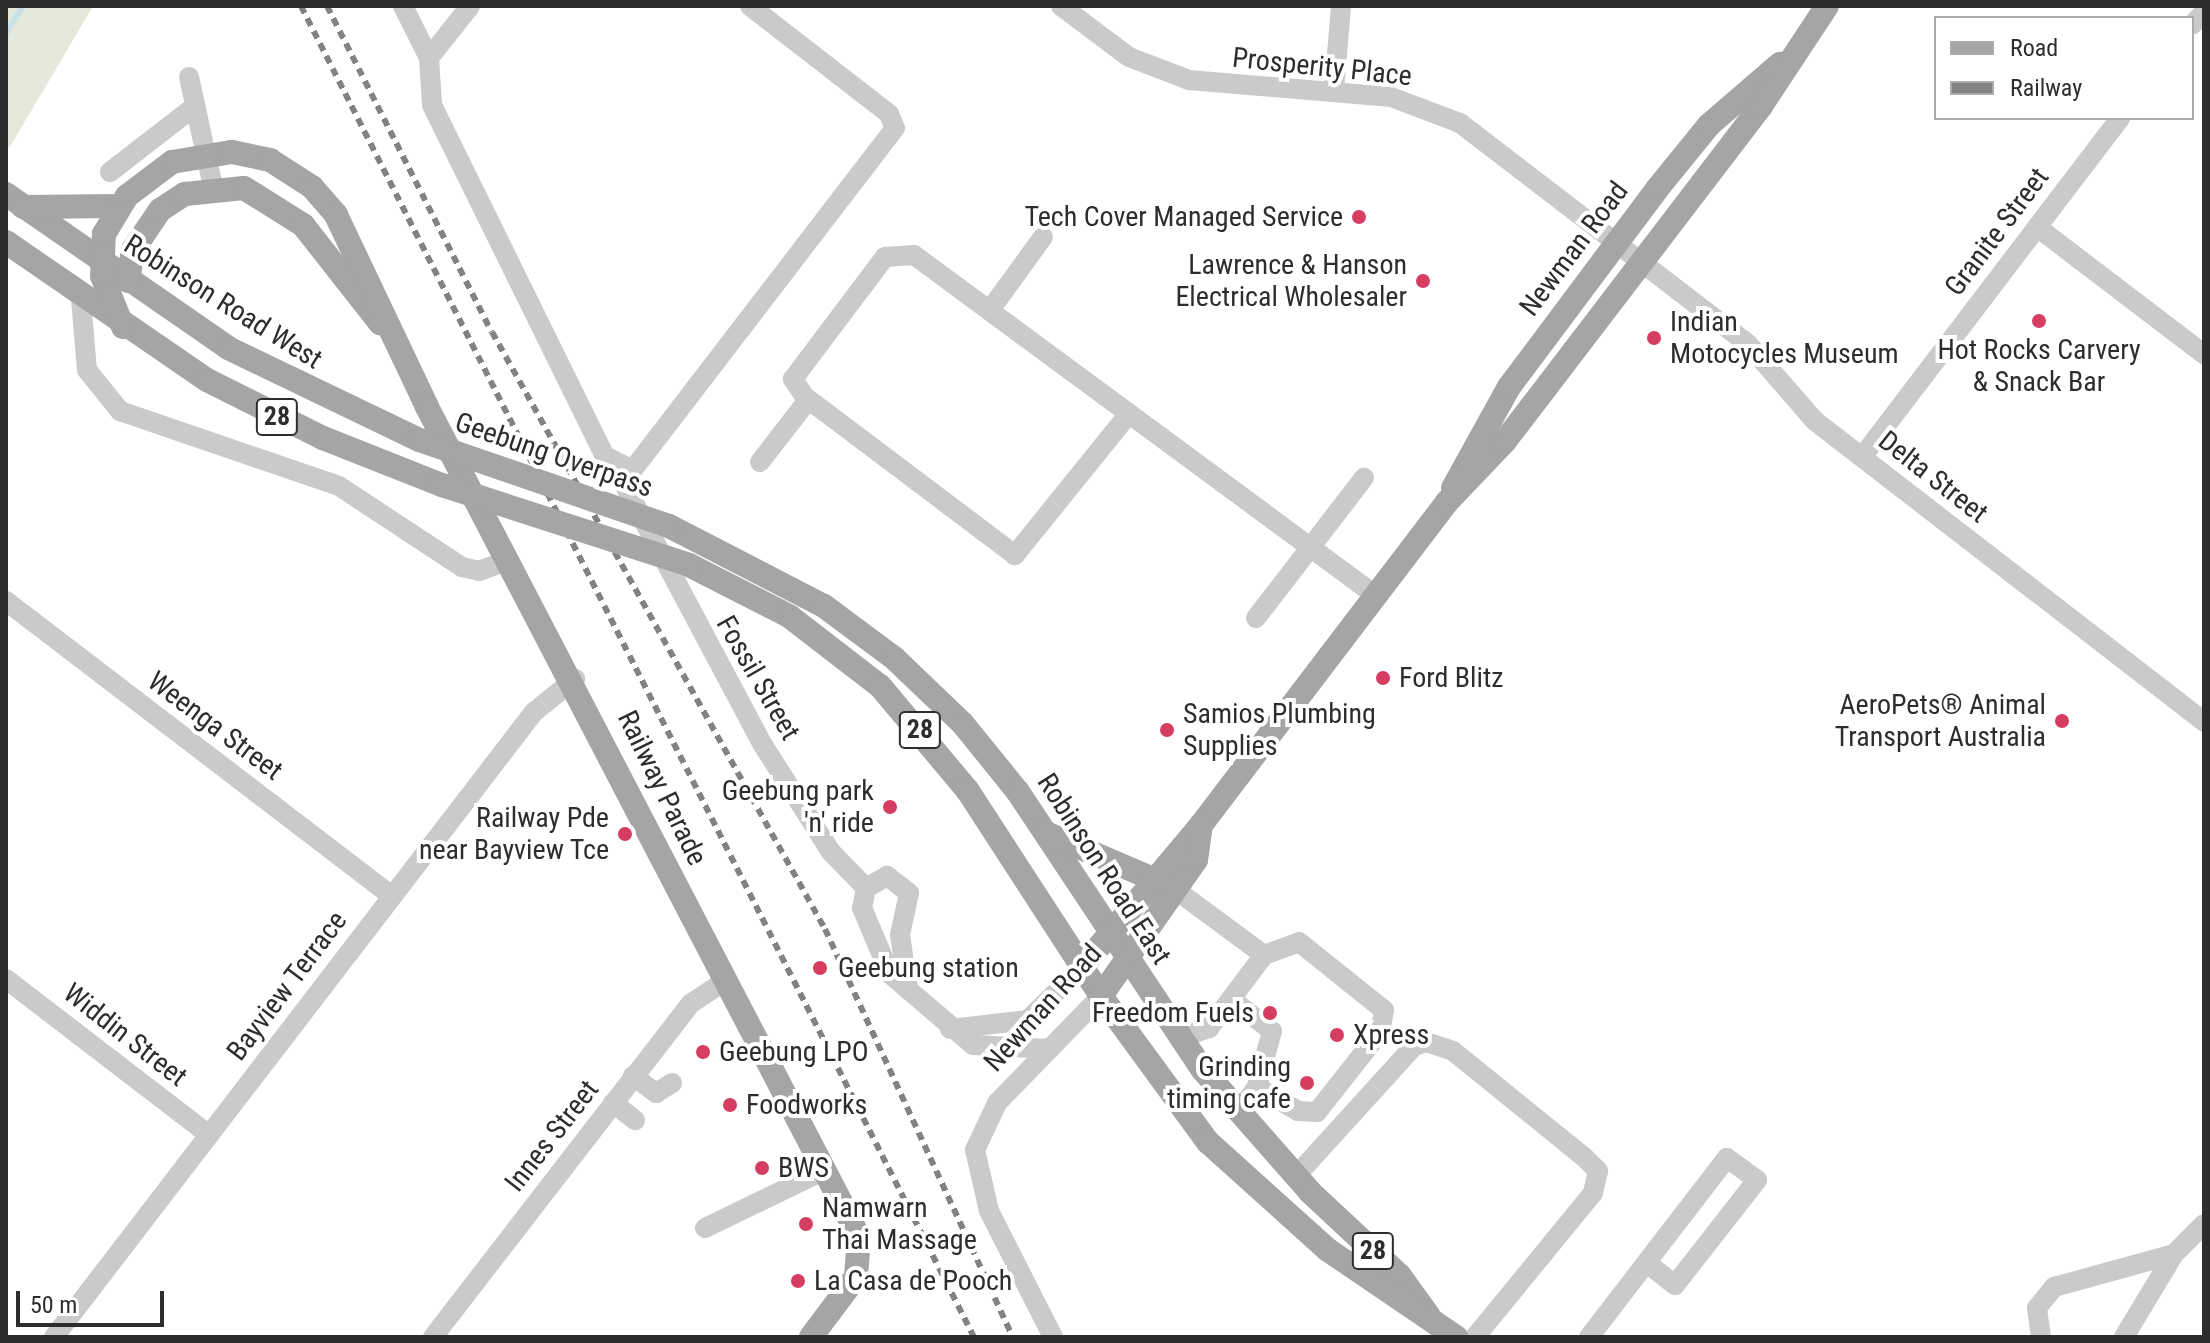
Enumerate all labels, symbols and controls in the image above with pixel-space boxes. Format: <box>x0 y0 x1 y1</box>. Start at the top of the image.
legend <box>1934 16 2194 120</box>
text: Road <box>2010 34 2058 62</box>
street label: Prosperity Place <box>1231 41 1413 93</box>
text: Railway <box>2010 74 2082 102</box>
street label: Granite Street <box>1938 161 2056 303</box>
street label: Newman Road <box>1513 175 1635 323</box>
place label: Tech Cover Managed Service <box>1024 200 1343 234</box>
marker: Tech Cover Managed Service <box>1350 208 1368 226</box>
street label: Robinson Road West <box>118 228 328 376</box>
place label: Lawrence & Hanson Electrical Wholesaler <box>1175 248 1407 314</box>
marker: Lawrence & Hanson Electrical Wholesaler <box>1414 272 1432 290</box>
place label: Indian Motocycles Museum <box>1670 305 1899 371</box>
marker: Hot Rocks Carvery & Snack Bar <box>2030 312 2048 330</box>
marker: Indian Motocycles Museum <box>1645 329 1663 347</box>
place label: Hot Rocks Carvery & Snack Bar <box>1937 333 2141 399</box>
road number: 28 <box>255 395 299 439</box>
street label: Geebung Overpass <box>451 405 657 505</box>
street label: Delta Street <box>1872 424 1994 530</box>
street label: Fossil Street <box>709 610 807 746</box>
place label: Ford Blitz <box>1399 661 1504 695</box>
street label: Weenga Street <box>141 664 289 788</box>
marker: Ford Blitz <box>1374 669 1392 687</box>
place label: AeroPets® Animal Transport Australia <box>1835 688 2046 754</box>
place label: Samios Plumbing Supplies <box>1183 697 1376 763</box>
street label: Railway Parade <box>610 705 714 871</box>
road number: 28 <box>898 708 942 752</box>
marker: AeroPets® Animal Transport Australia <box>2053 712 2071 730</box>
marker: Samios Plumbing Supplies <box>1158 721 1176 739</box>
street label: Robinson Road East <box>1030 767 1178 971</box>
place label: Geebung park 'n' ride <box>722 774 874 840</box>
marker: Geebung park 'n' ride <box>881 798 899 816</box>
place label: Railway Pde near Bayview Tce <box>418 801 609 867</box>
marker: Railway Pde near Bayview Tce <box>616 825 634 843</box>
street label: Bayview Terrace <box>220 905 354 1067</box>
street label: Newman Road <box>977 938 1109 1078</box>
place label: Geebung station <box>838 951 1019 985</box>
marker: Geebung station <box>809 957 831 979</box>
street label: Widdin Street <box>57 976 193 1094</box>
place label: Freedom Fuels <box>1092 996 1254 1030</box>
marker: Freedom Fuels <box>1261 1004 1279 1022</box>
place label: Xpress <box>1353 1018 1429 1052</box>
marker: Xpress <box>1328 1026 1346 1044</box>
place label: Geebung LPO <box>719 1035 869 1069</box>
marker: Geebung LPO <box>694 1043 712 1061</box>
place label: Grinding timing cafe <box>1167 1050 1291 1116</box>
street label: Innes Street <box>498 1074 606 1198</box>
marker: Grinding timing cafe <box>1298 1074 1316 1092</box>
place label: Foodworks <box>746 1088 867 1122</box>
marker: Foodworks <box>721 1096 739 1114</box>
place label: BWS <box>778 1151 829 1185</box>
marker: BWS <box>753 1159 771 1177</box>
place label: Namwarn Thai Massage <box>822 1191 977 1257</box>
marker: Namwarn Thai Massage <box>797 1215 815 1233</box>
road number: 28 <box>1351 1229 1395 1273</box>
place label: La Casa de Pooch <box>814 1264 1012 1298</box>
marker: La Casa de Pooch <box>789 1272 807 1290</box>
scale bar <box>20 1275 168 1325</box>
text: 50 m <box>30 1291 77 1319</box>

